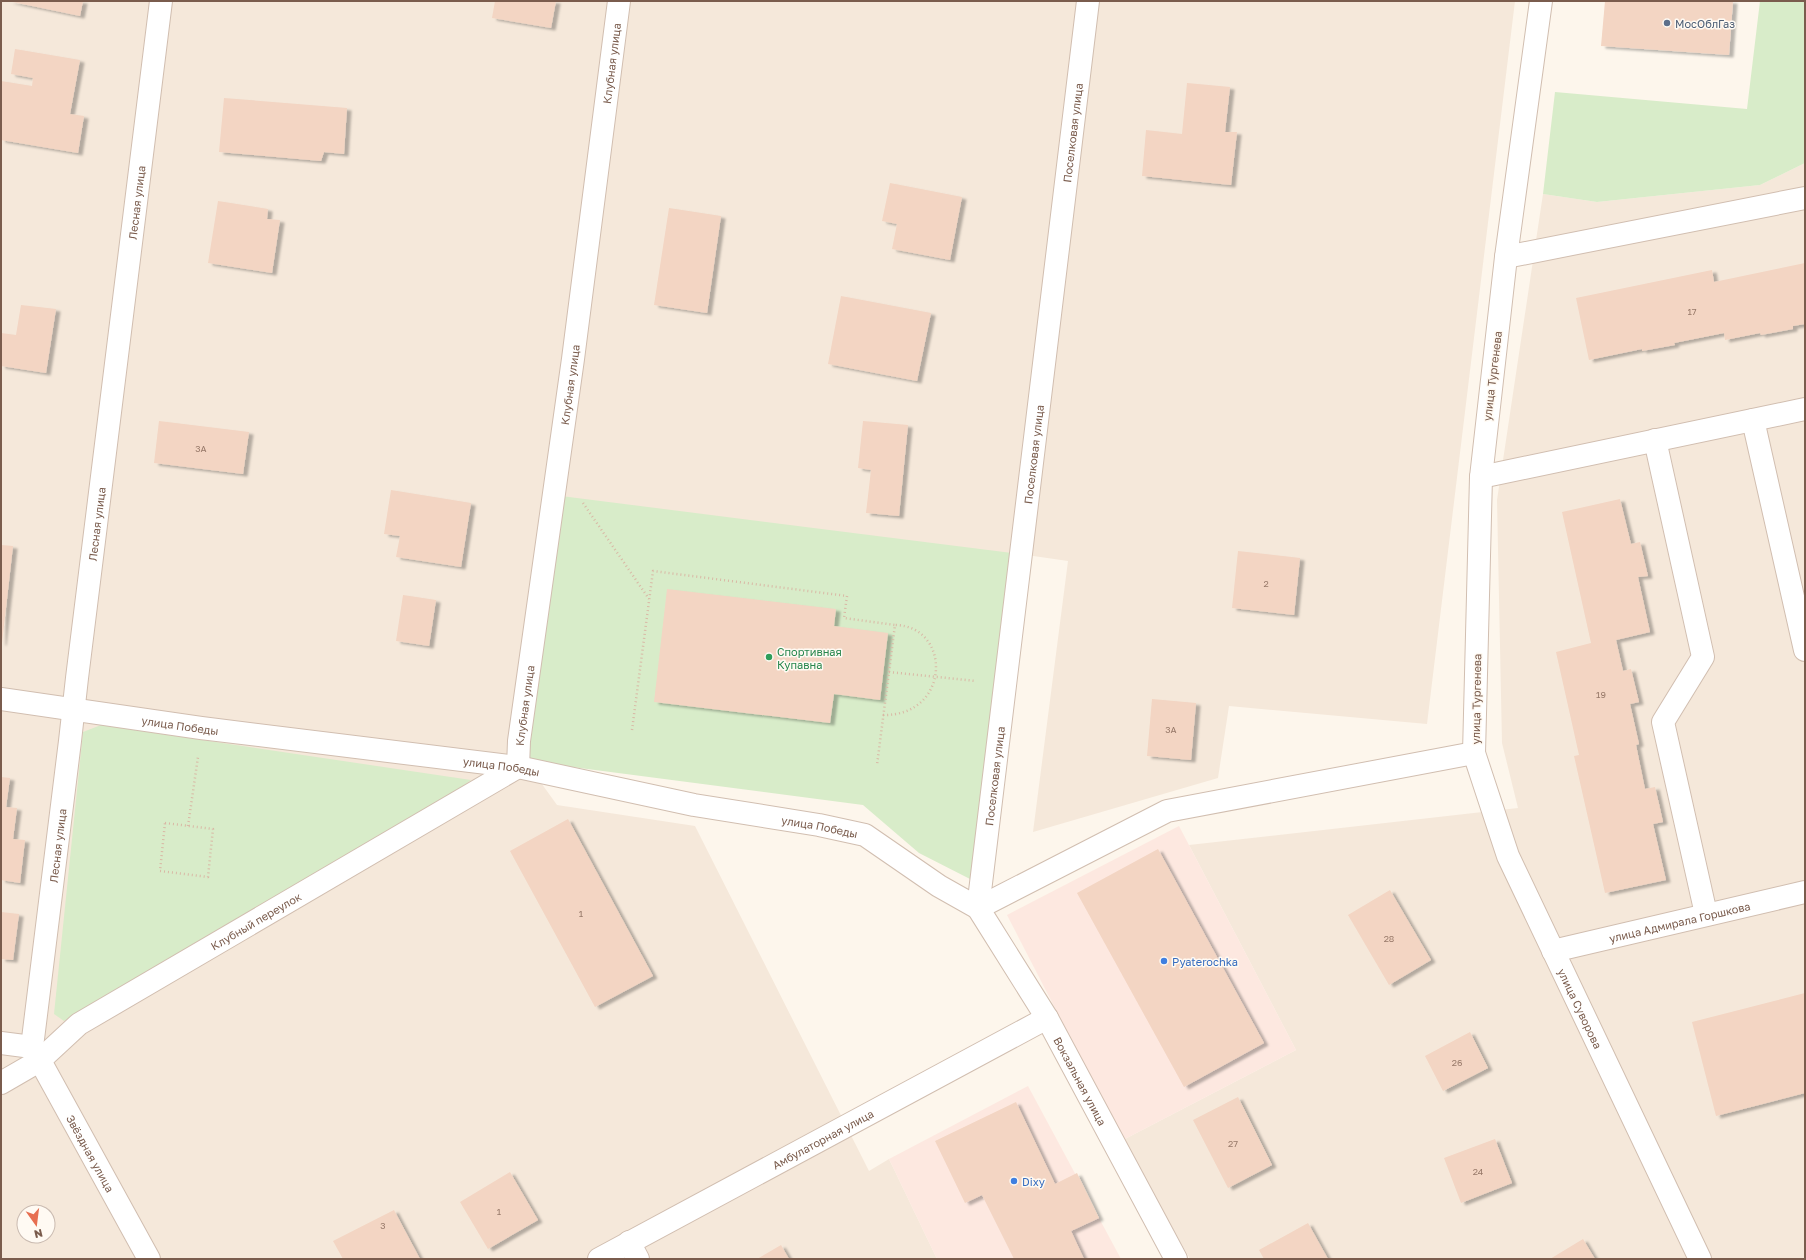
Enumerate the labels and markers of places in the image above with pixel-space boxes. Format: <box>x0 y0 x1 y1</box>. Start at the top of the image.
place label: МосОблГаз <box>1675 17 1735 30</box>
marker: МосОблГаз <box>1662 18 1672 28</box>
place label: Спортивная Купавна <box>777 645 842 671</box>
marker: Спортивная Купавна <box>764 652 774 662</box>
place label: Pyaterochka <box>1172 955 1238 968</box>
marker: Pyaterochka <box>1159 956 1169 966</box>
place label: Dixy <box>1022 1175 1045 1188</box>
marker: Dixy <box>1009 1176 1019 1186</box>

